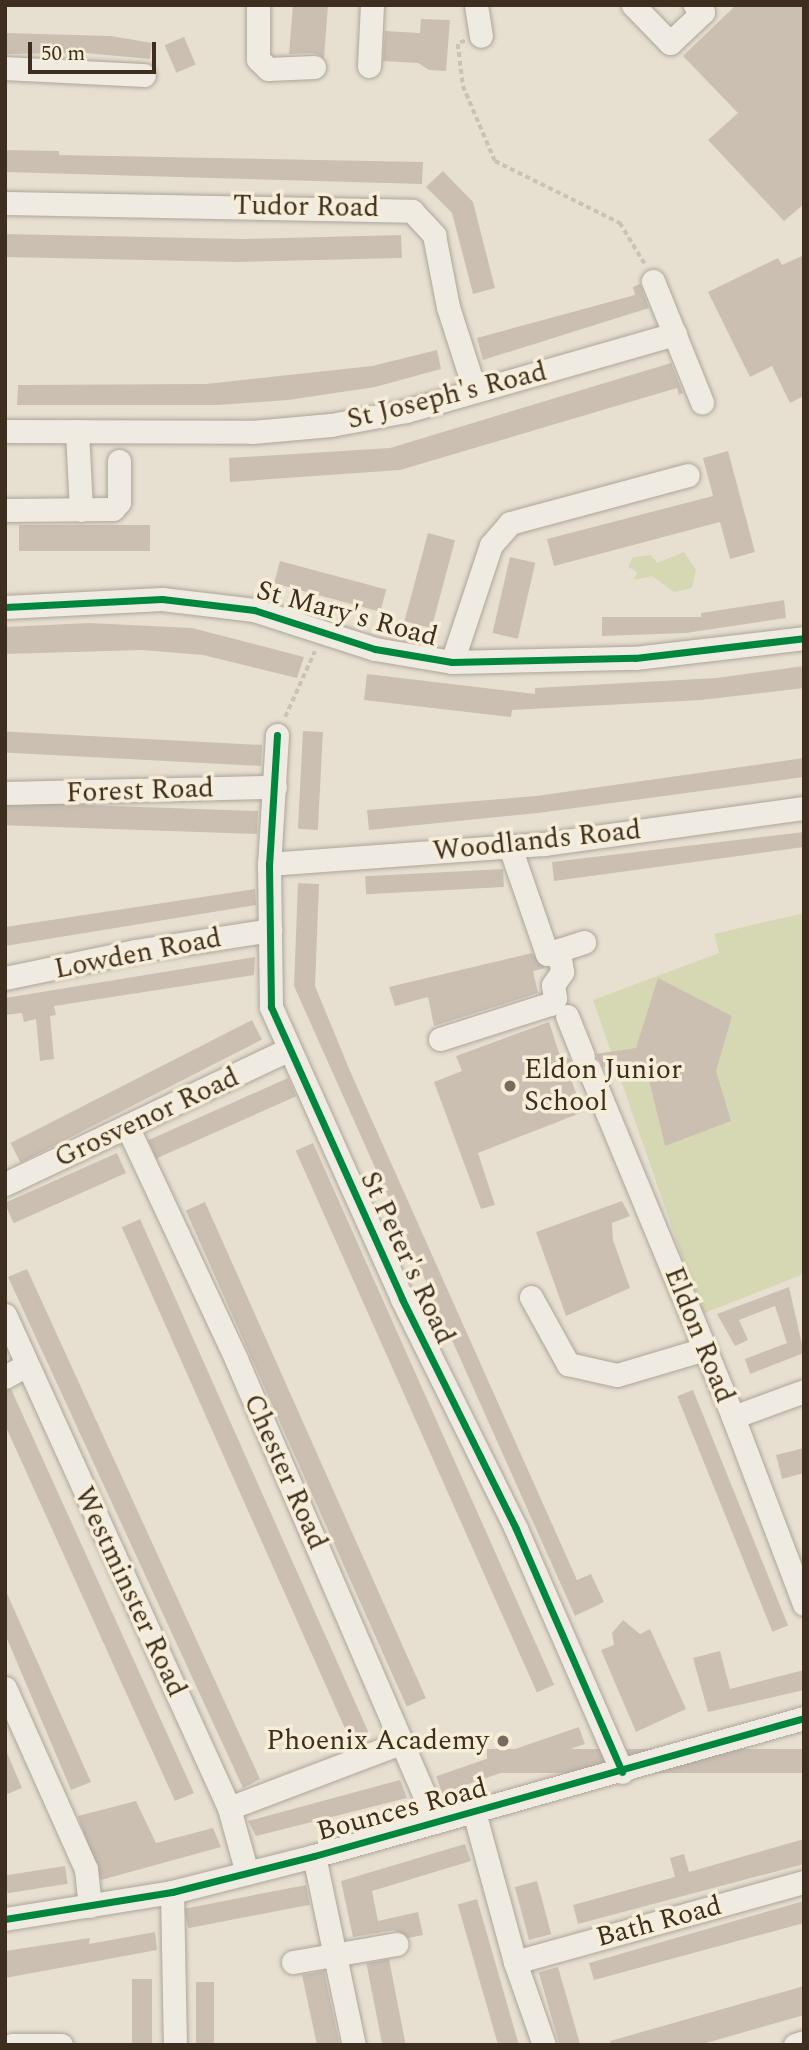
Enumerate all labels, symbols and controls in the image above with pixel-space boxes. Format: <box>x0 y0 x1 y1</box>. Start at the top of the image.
scale bar <box>32 28 159 72</box>
text: 50 m <box>41 38 85 70</box>
street label: Tudor Road <box>233 189 379 225</box>
street label: St Joseph's Road <box>344 355 550 437</box>
street label: St Mary's Road <box>253 574 441 654</box>
street label: Forest Road <box>65 772 215 810</box>
street label: Woodlands Road <box>431 813 643 869</box>
street label: Lowden Road <box>52 921 224 987</box>
place label: Eldon Junior School <box>524 1053 682 1119</box>
street label: Grosvenor Road <box>50 1061 244 1175</box>
marker: Eldon Junior School <box>502 1078 518 1094</box>
street label: St Peter's Road <box>352 1166 462 1350</box>
street label: Eldon Road <box>657 1262 741 1408</box>
street label: Chester Road <box>236 1389 334 1555</box>
street label: Westminster Road <box>67 1482 193 1702</box>
place label: Phoenix Academy <box>266 1724 489 1758</box>
marker: Phoenix Academy <box>495 1733 511 1749</box>
street label: Bounces Road <box>313 1771 491 1849</box>
street label: Bath Road <box>593 1889 725 1955</box>

